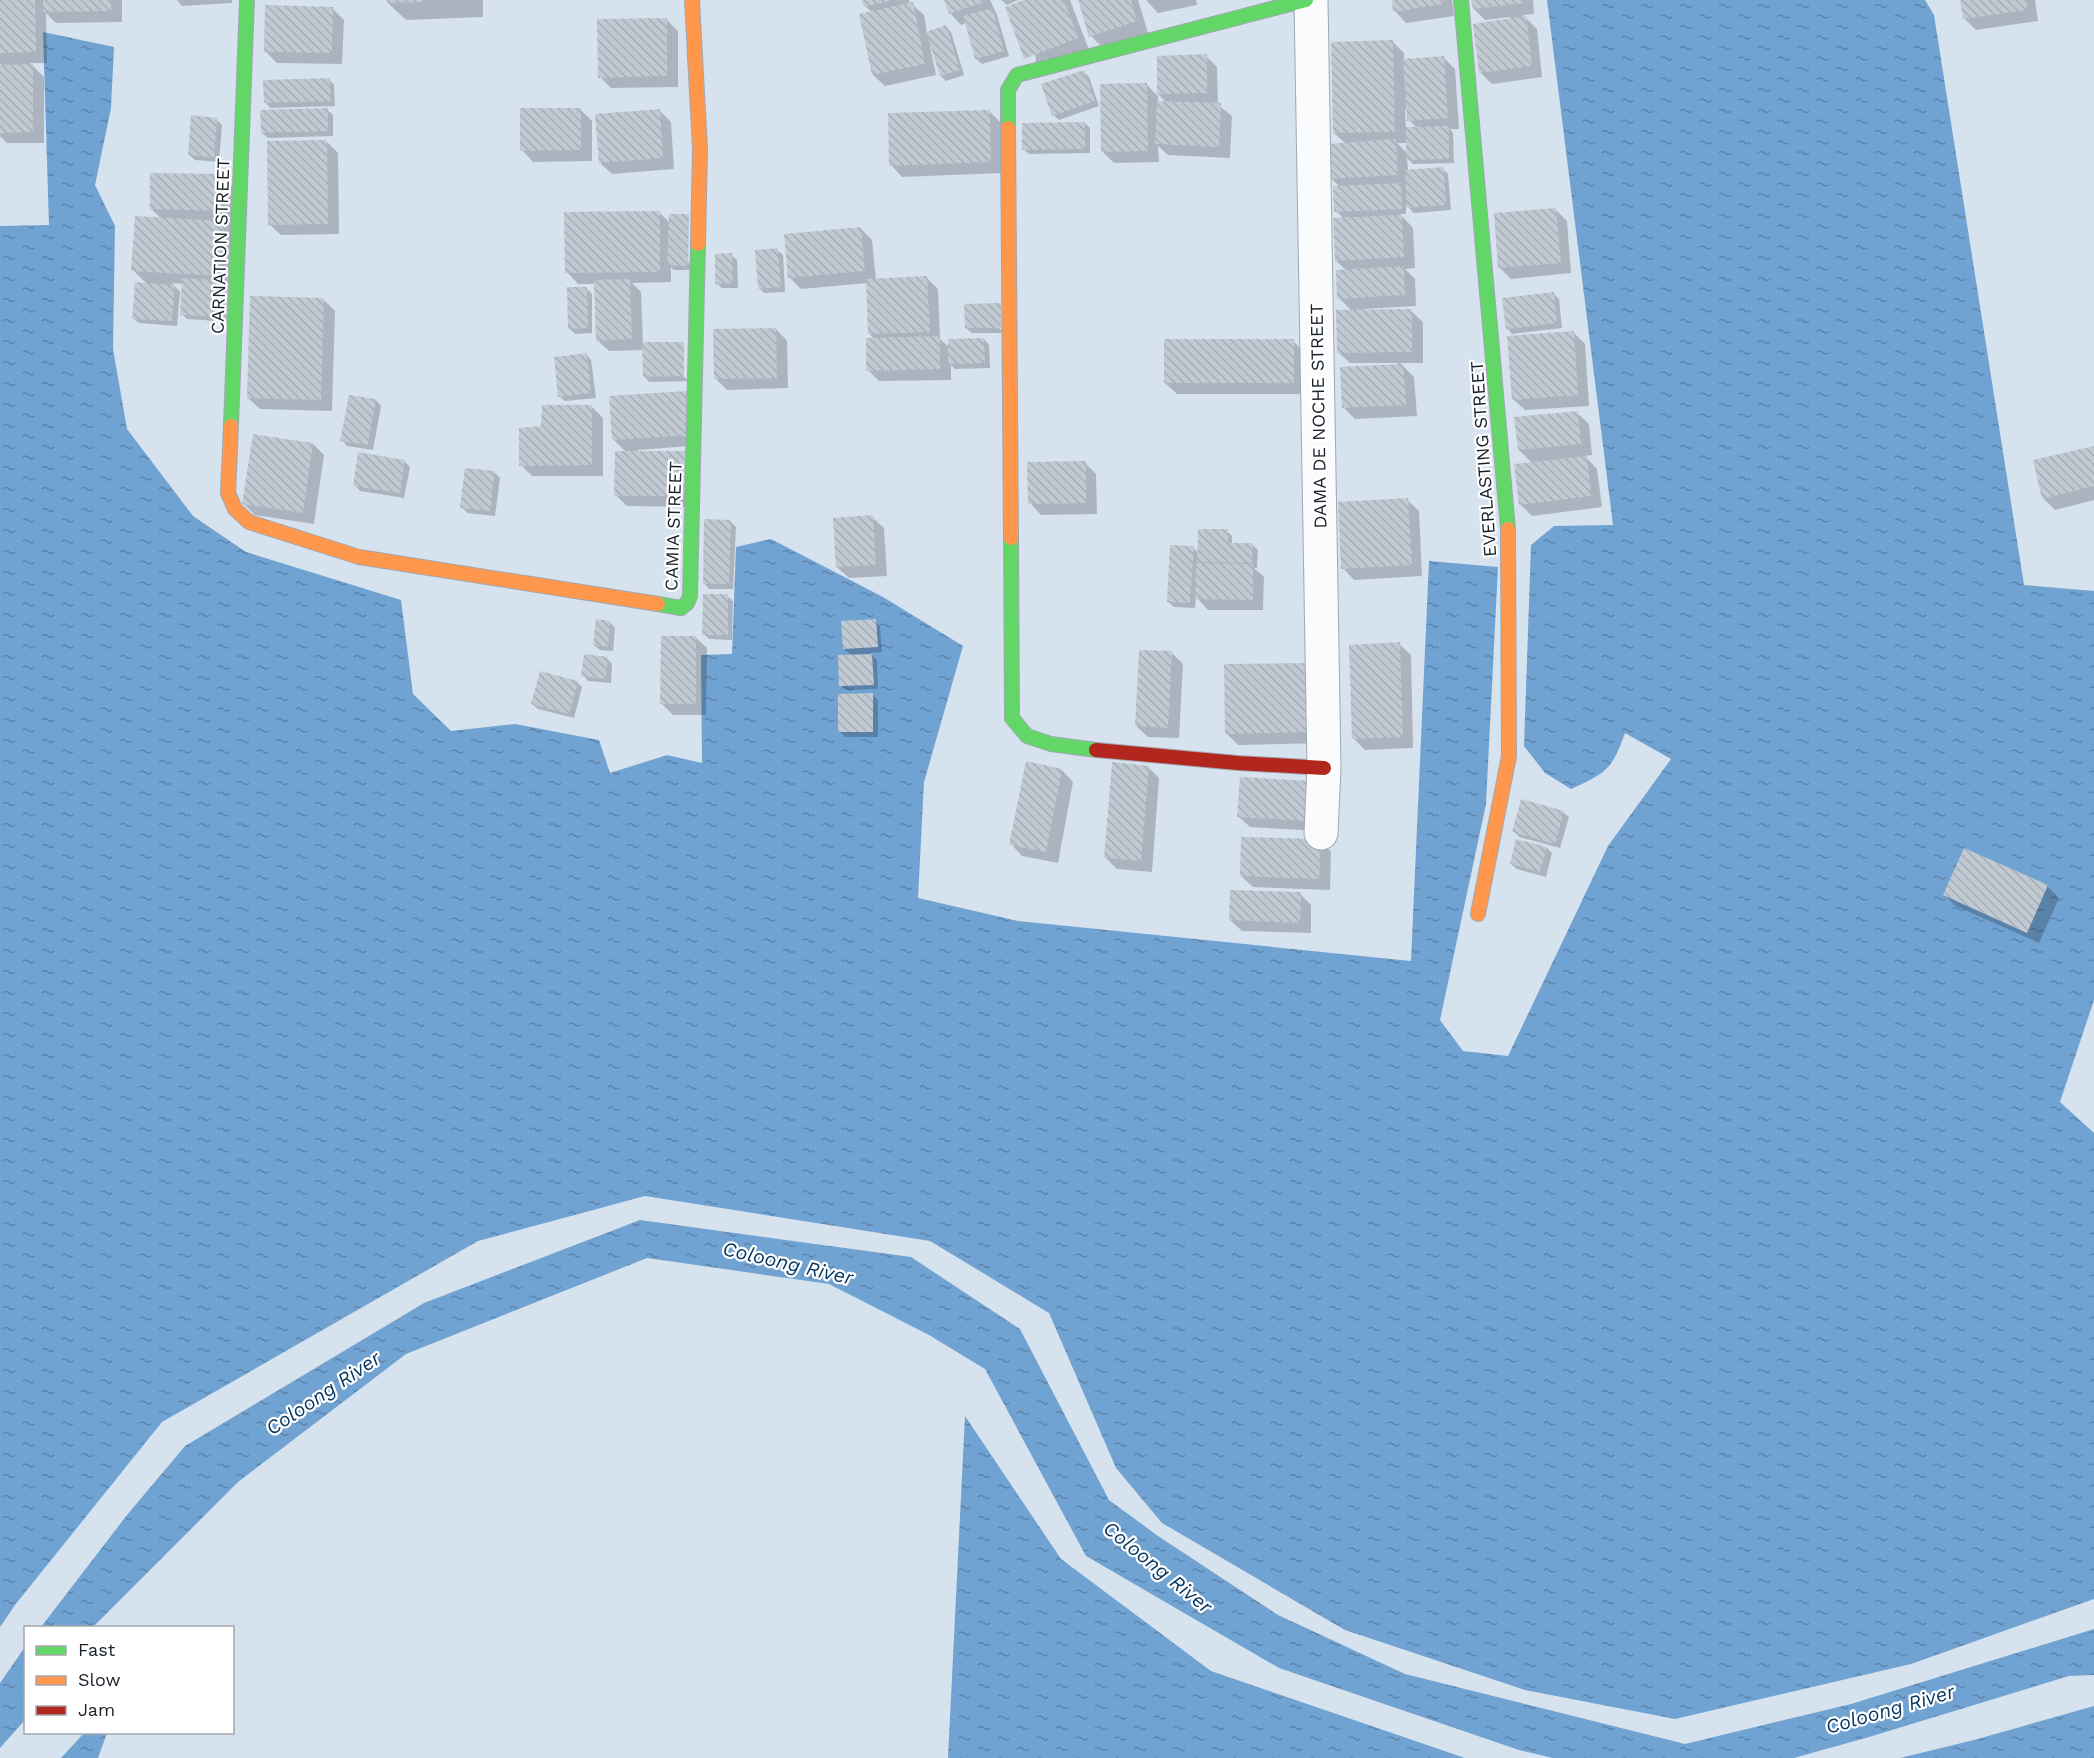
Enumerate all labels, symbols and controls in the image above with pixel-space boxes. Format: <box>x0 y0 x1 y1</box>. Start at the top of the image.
street label: CARNATION STREET <box>206 157 234 335</box>
street label: DAMA DE NOCHE STREET <box>1306 303 1330 529</box>
street label: EVERLASTING STREET <box>1466 360 1500 558</box>
street label: CAMIA STREET <box>660 461 686 591</box>
water label: Coloong River <box>720 1236 857 1290</box>
water label: Coloong River <box>261 1345 386 1440</box>
water label: Coloong River <box>1099 1516 1218 1619</box>
legend <box>24 1626 234 1734</box>
text: Fast <box>78 1639 116 1660</box>
text: Slow <box>78 1669 121 1690</box>
water label: Coloong River <box>1823 1679 1959 1739</box>
text: Jam <box>78 1699 115 1720</box>

